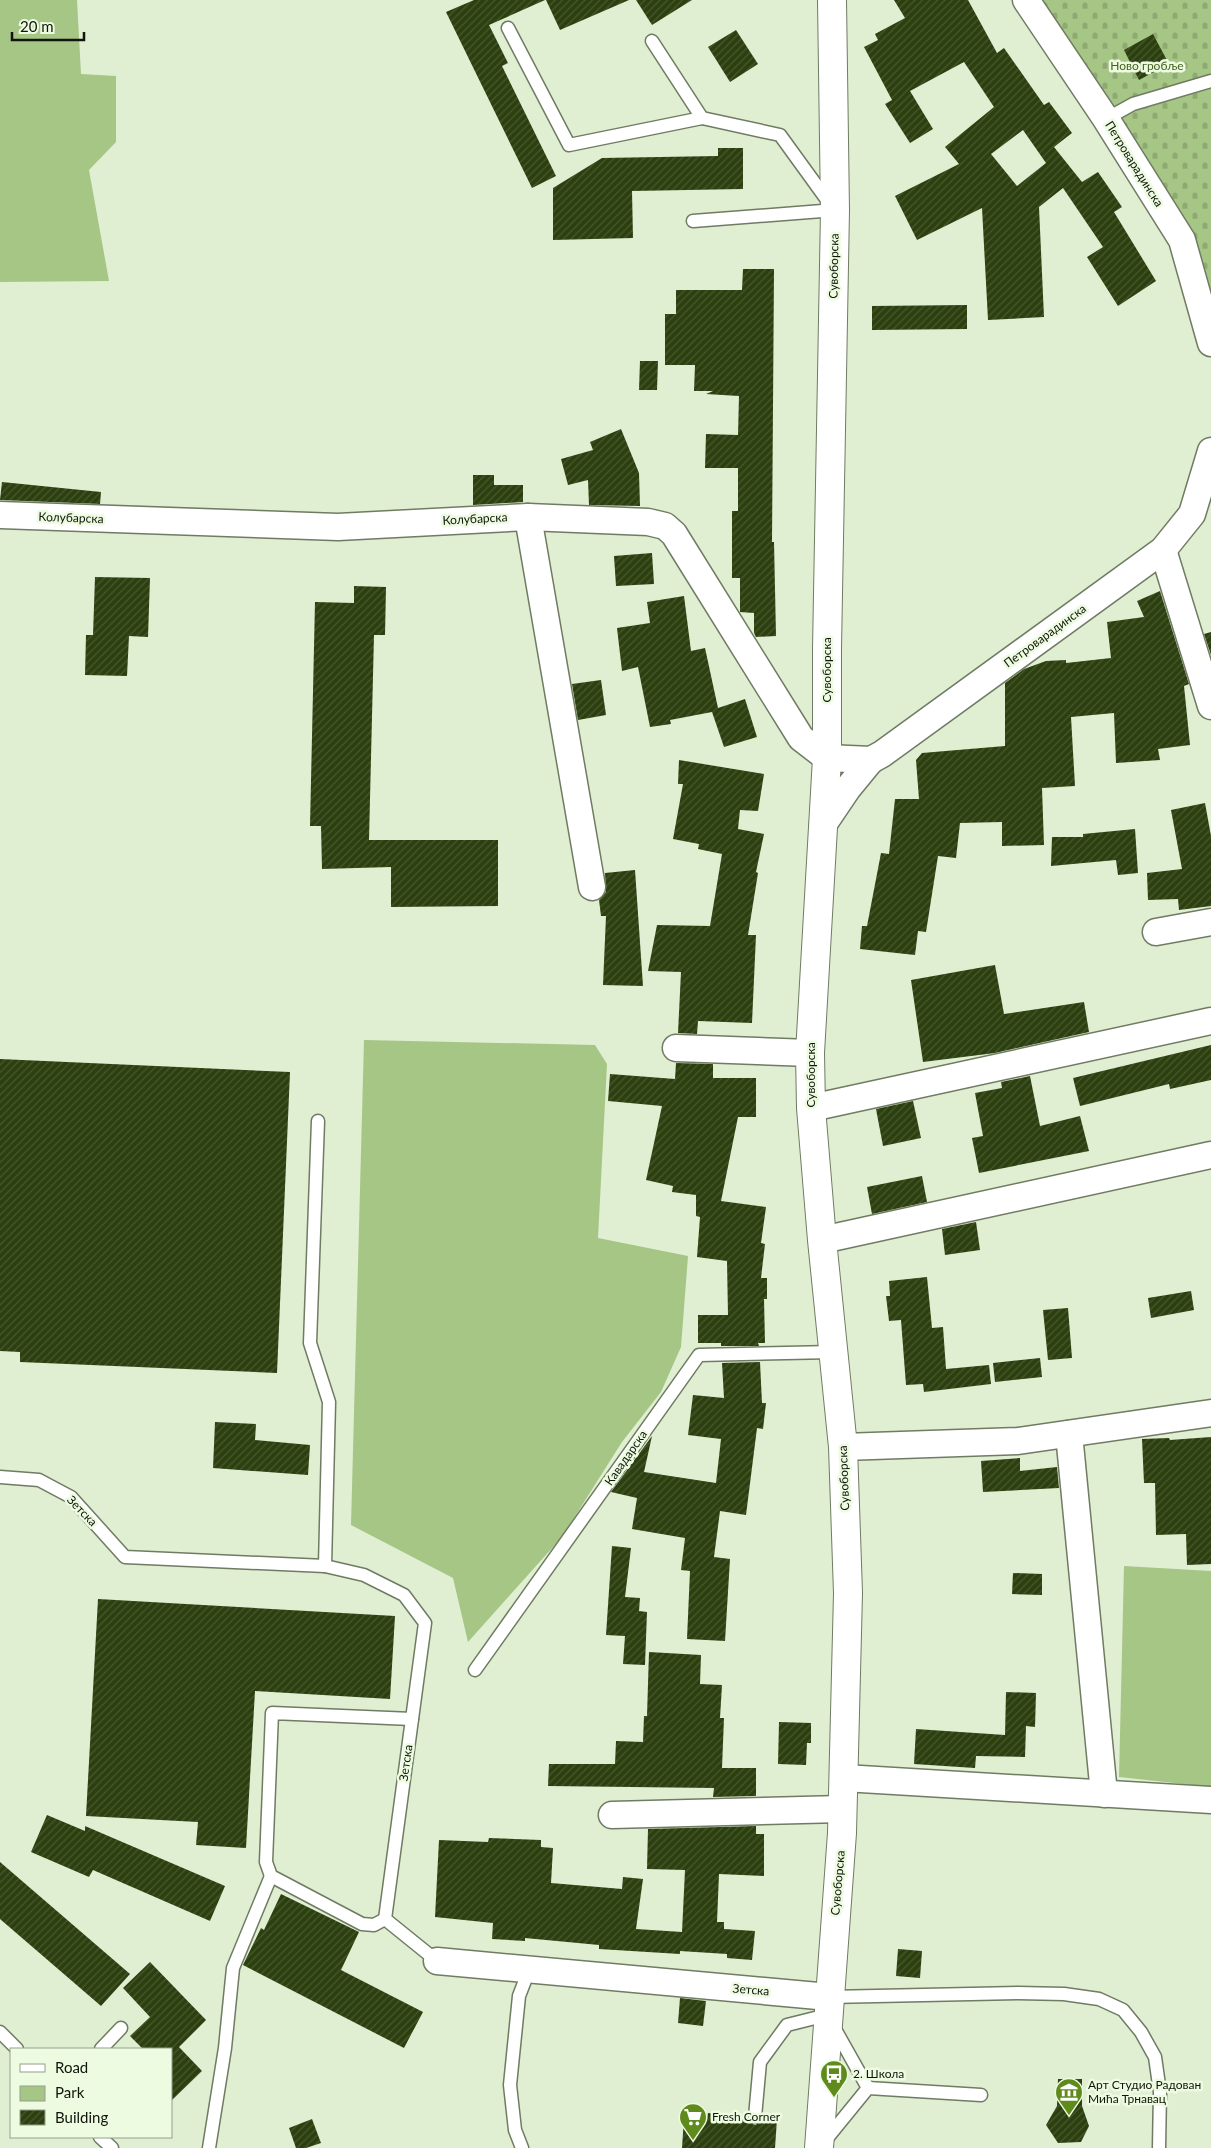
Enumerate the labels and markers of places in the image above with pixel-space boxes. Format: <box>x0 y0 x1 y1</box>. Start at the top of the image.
bus stop icon: 2. Школа <box>819 2059 849 2098</box>
place label: 2. Школа <box>853 2066 904 2081</box>
museum icon: Арт Студио Радован Мића Трнавац <box>1054 2077 1084 2116</box>
place label: Арт Студио Радован Мића Трнавац <box>1088 2077 1201 2106</box>
supermarket icon: Fresh Corner <box>678 2102 708 2141</box>
place label: Fresh Corner <box>712 2109 781 2124</box>

